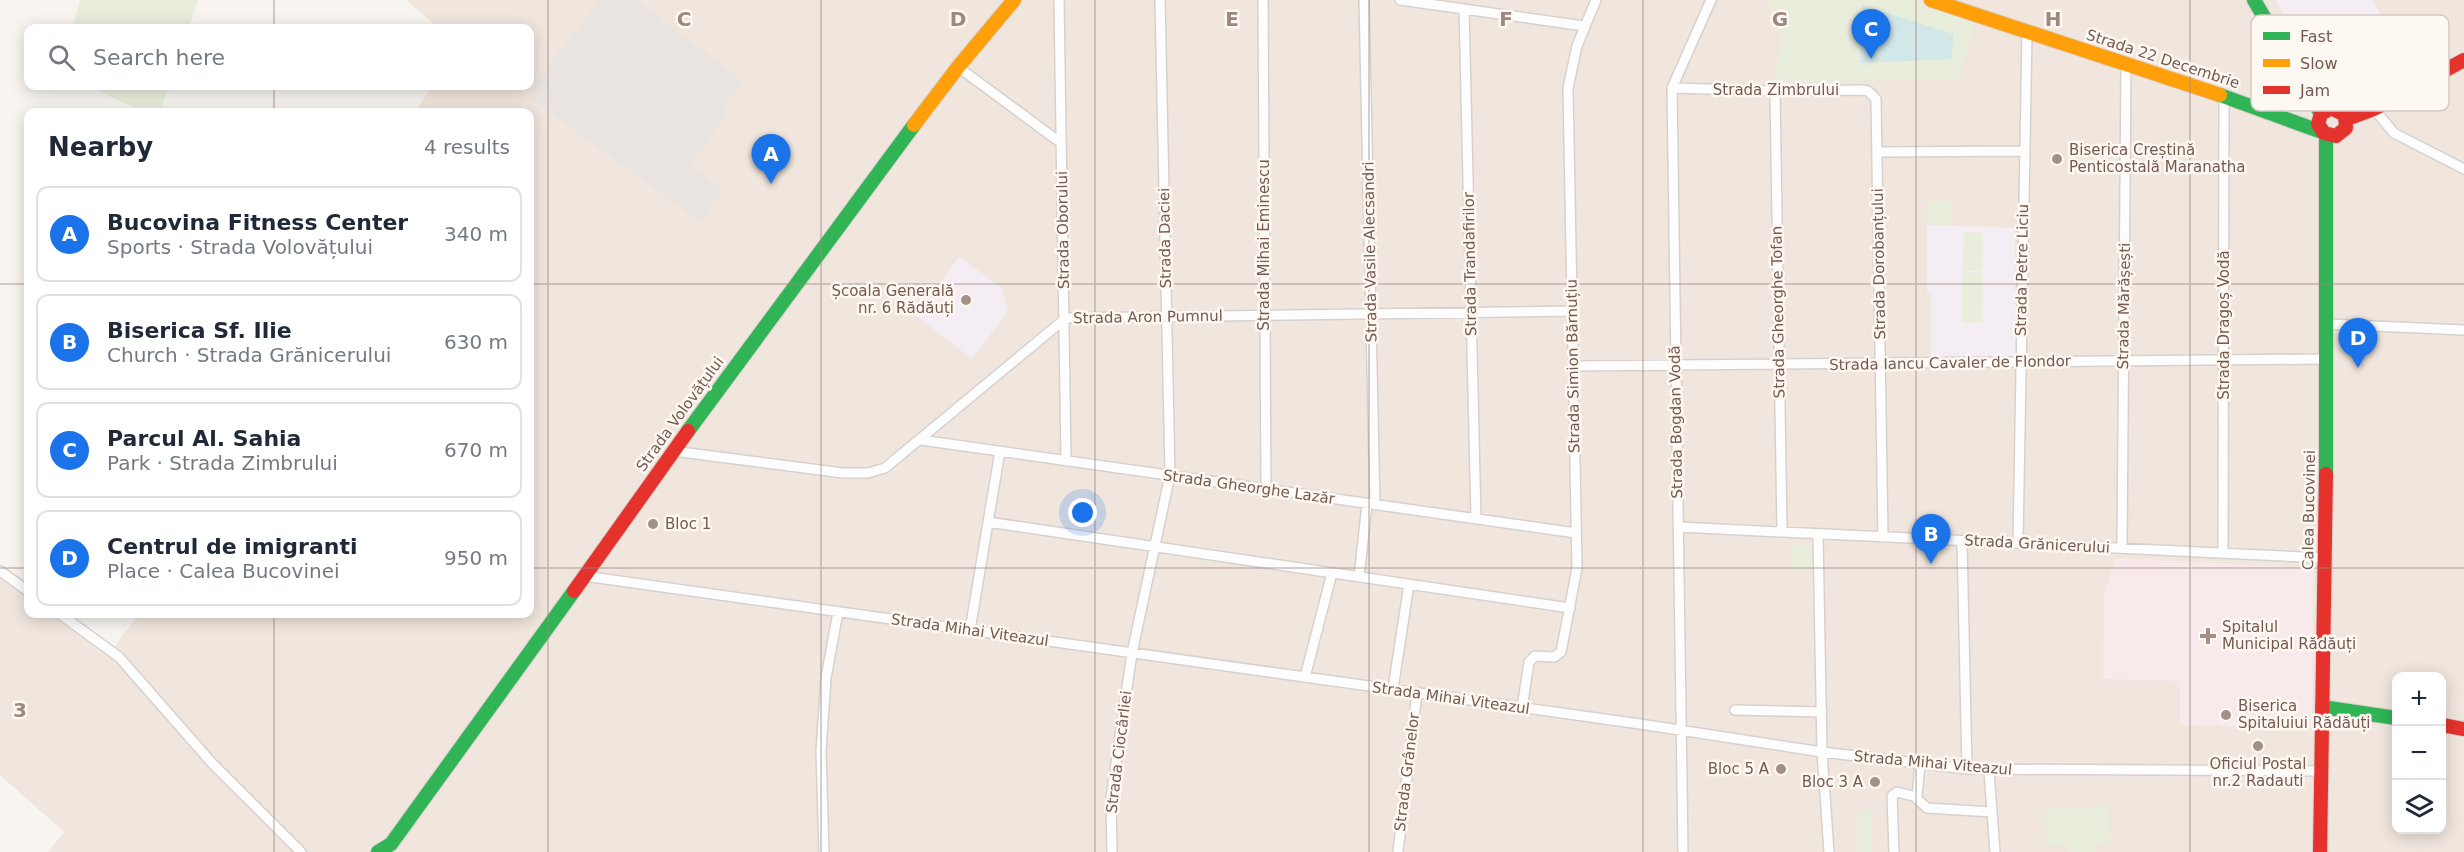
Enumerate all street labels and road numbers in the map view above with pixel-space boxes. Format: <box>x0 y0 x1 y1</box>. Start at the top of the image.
street label: Strada 22 Decembrie <box>2084 26 2242 92</box>
street label: Strada Zimbrului <box>1713 81 1839 99</box>
street label: Strada Mihai Eminescu <box>1255 159 1273 331</box>
street label: Strada Vasile Alecsandri <box>1359 161 1381 343</box>
street label: Strada Oborului <box>1053 171 1073 289</box>
street label: Strada Daciei <box>1155 187 1175 289</box>
street label: Strada Dorobanțului <box>1869 188 1889 340</box>
street label: Strada Trandafirilor <box>1460 191 1480 336</box>
street label: Strada Petre Liciu <box>2012 204 2032 336</box>
street label: Strada Gheorghe Tofan <box>1767 226 1789 398</box>
street label: Strada Mărășești <box>2114 243 2134 369</box>
street label: Strada Dragoș Vodă <box>2215 250 2233 400</box>
street label: Strada Simion Bărnuțiu <box>1562 279 1584 453</box>
street label: Strada Aron Pumnul <box>1073 307 1223 327</box>
street label: Strada Bogdan Vodă <box>1666 345 1686 499</box>
street label: Strada Iancu Cavaler de Flondor <box>1829 352 2072 374</box>
street label: Strada Volovățului <box>632 353 728 475</box>
street label: Calea Bucovinei <box>2299 450 2319 570</box>
street label: Strada Gheorghe Lazăr <box>1162 466 1337 508</box>
street label: Strada Grănicerului <box>1964 531 2110 557</box>
street label: Strada Mihai Viteazul <box>890 610 1050 650</box>
street label: Strada Mihai Viteazul <box>1371 678 1531 718</box>
street label: Strada Ciocârliei <box>1103 690 1135 814</box>
street label: Strada Grânelor <box>1391 711 1423 832</box>
street label: Strada Mihai Viteazul <box>1853 747 2013 779</box>

